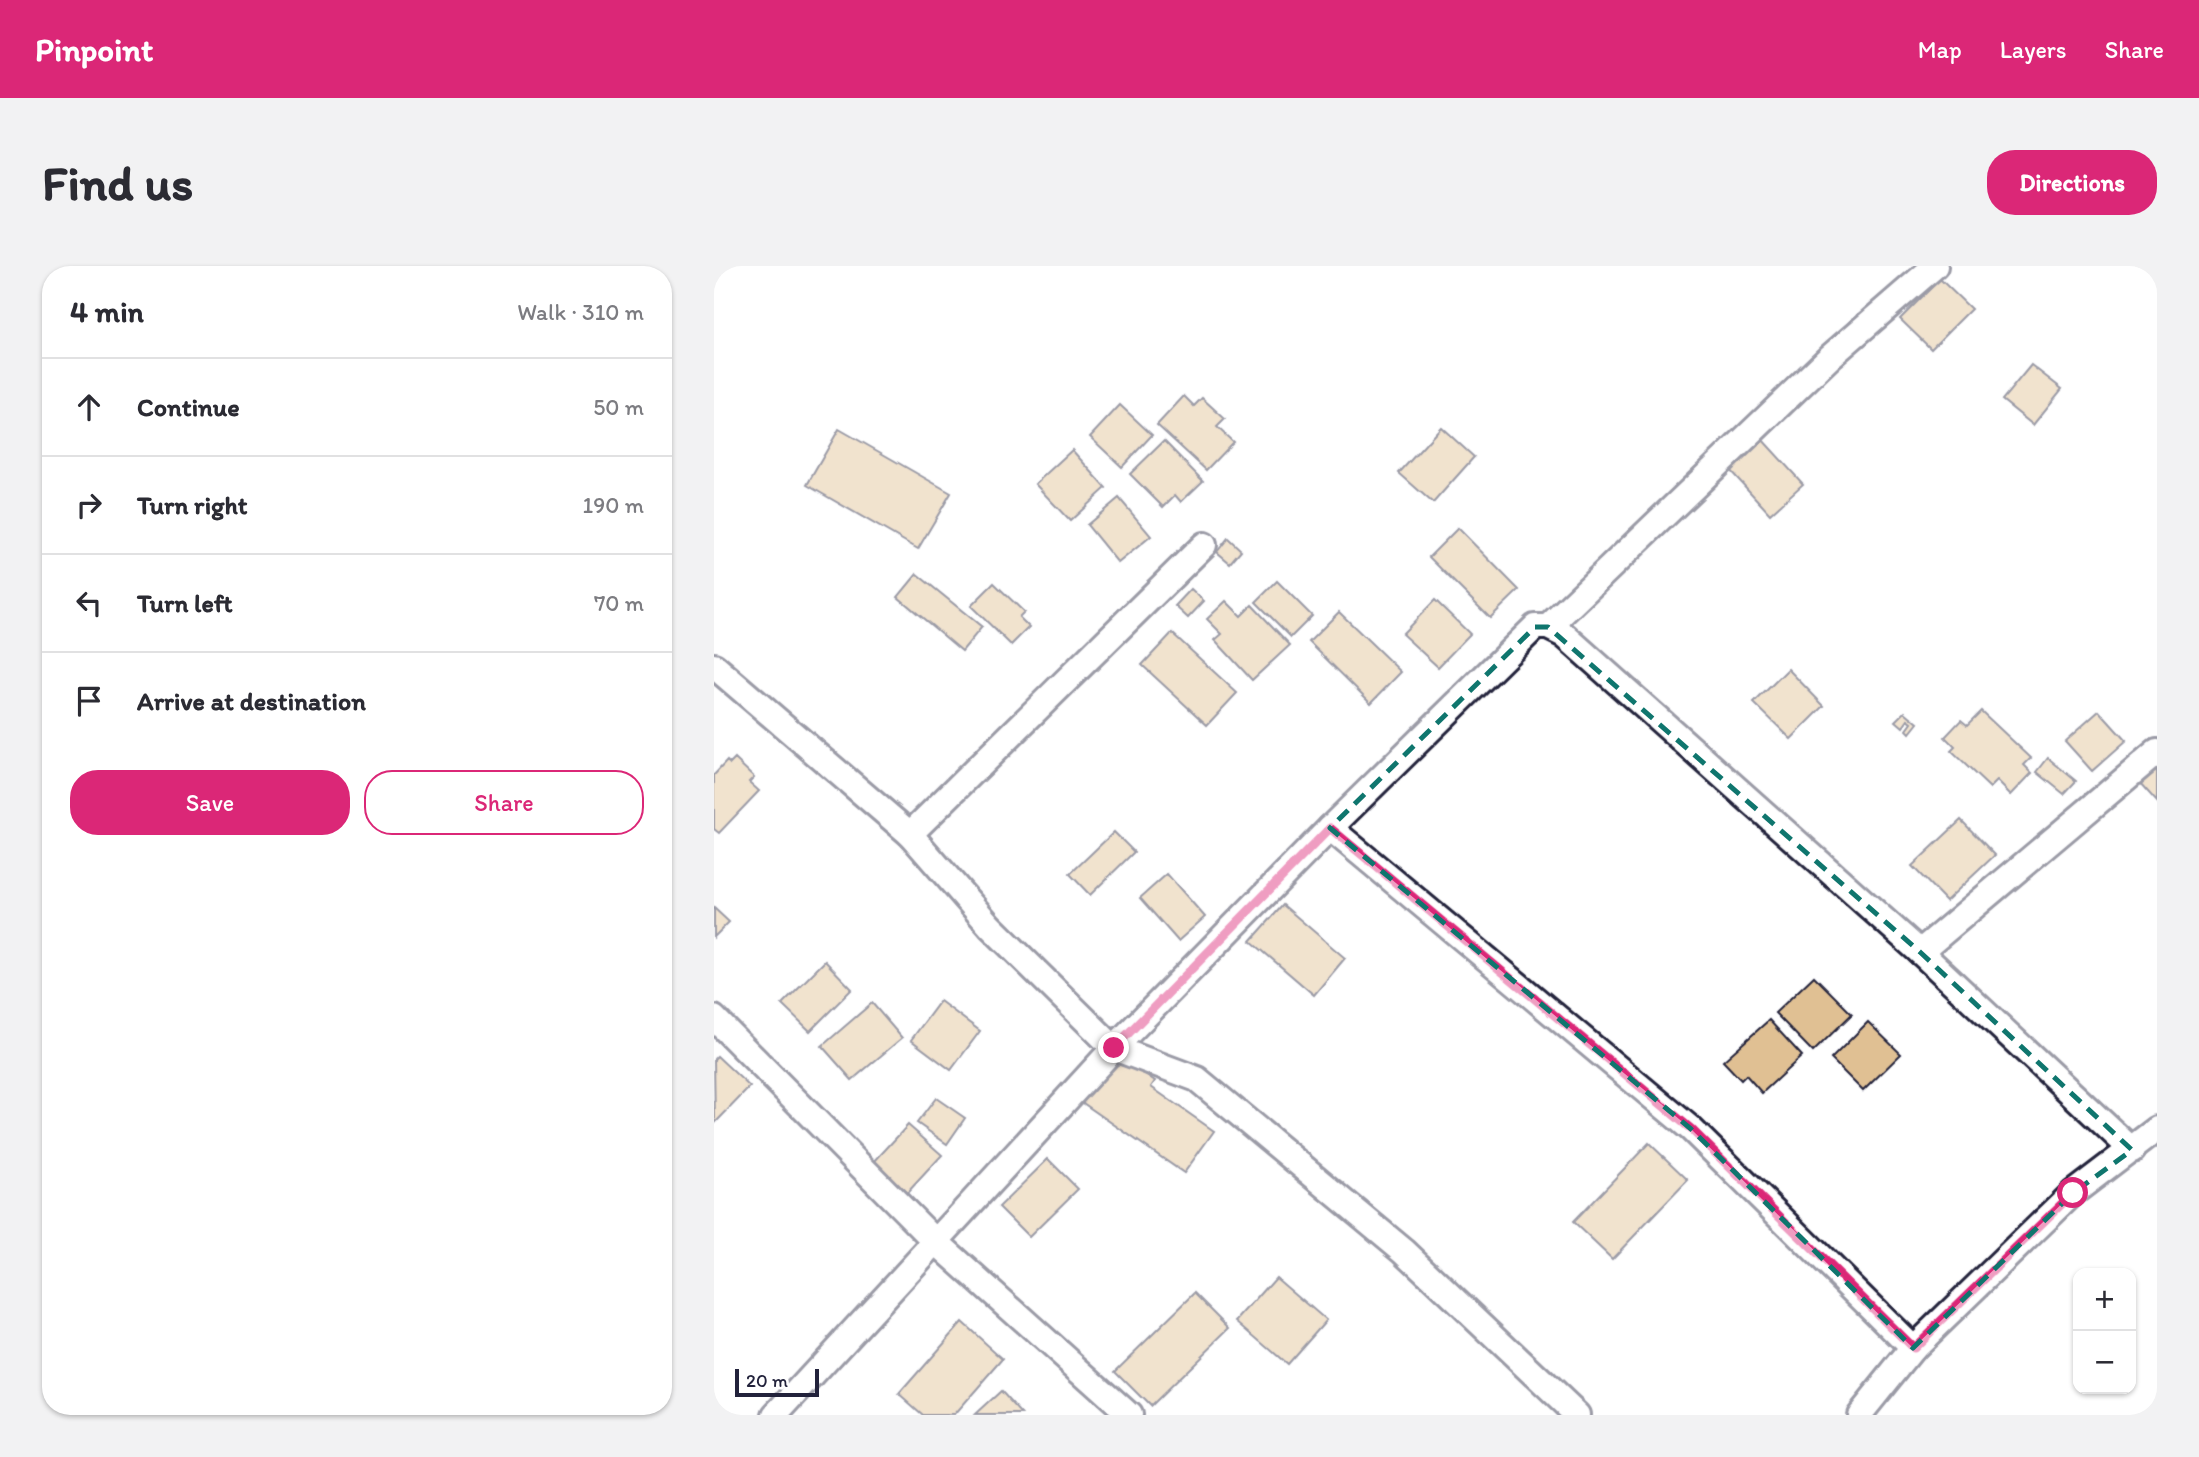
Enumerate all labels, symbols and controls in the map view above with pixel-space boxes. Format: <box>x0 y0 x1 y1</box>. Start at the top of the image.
text: Pinpoint <box>35 30 153 69</box>
text: Map <box>1918 35 1962 64</box>
text: Layers <box>2000 35 2067 64</box>
text: Share <box>2105 35 2164 64</box>
button: Directions <box>1987 150 2157 215</box>
text: Find us <box>42 153 193 212</box>
text: 4 min <box>70 293 144 330</box>
text: Walk · 310 m <box>517 298 644 326</box>
icon: ahead <box>70 388 108 426</box>
text: Continue <box>137 391 240 423</box>
text: 50 m <box>593 393 644 421</box>
icon: right <box>70 486 108 524</box>
text: Turn right <box>137 489 248 521</box>
text: 190 m <box>583 491 644 519</box>
icon: left <box>70 584 108 622</box>
text: Turn left <box>137 587 233 619</box>
text: 70 m <box>594 589 644 617</box>
icon: arrive <box>70 682 108 720</box>
text: Arrive at destination <box>137 685 366 717</box>
button: Save <box>70 770 350 835</box>
button: Share <box>364 770 644 835</box>
route end <box>1098 1032 1129 1063</box>
route start <box>2057 1177 2088 1208</box>
map controls <box>2073 1268 2136 1394</box>
button: + <box>2073 1268 2136 1331</box>
button: − <box>2073 1331 2136 1394</box>
scale bar <box>735 1366 819 1398</box>
text: 20 m <box>746 1369 788 1392</box>

